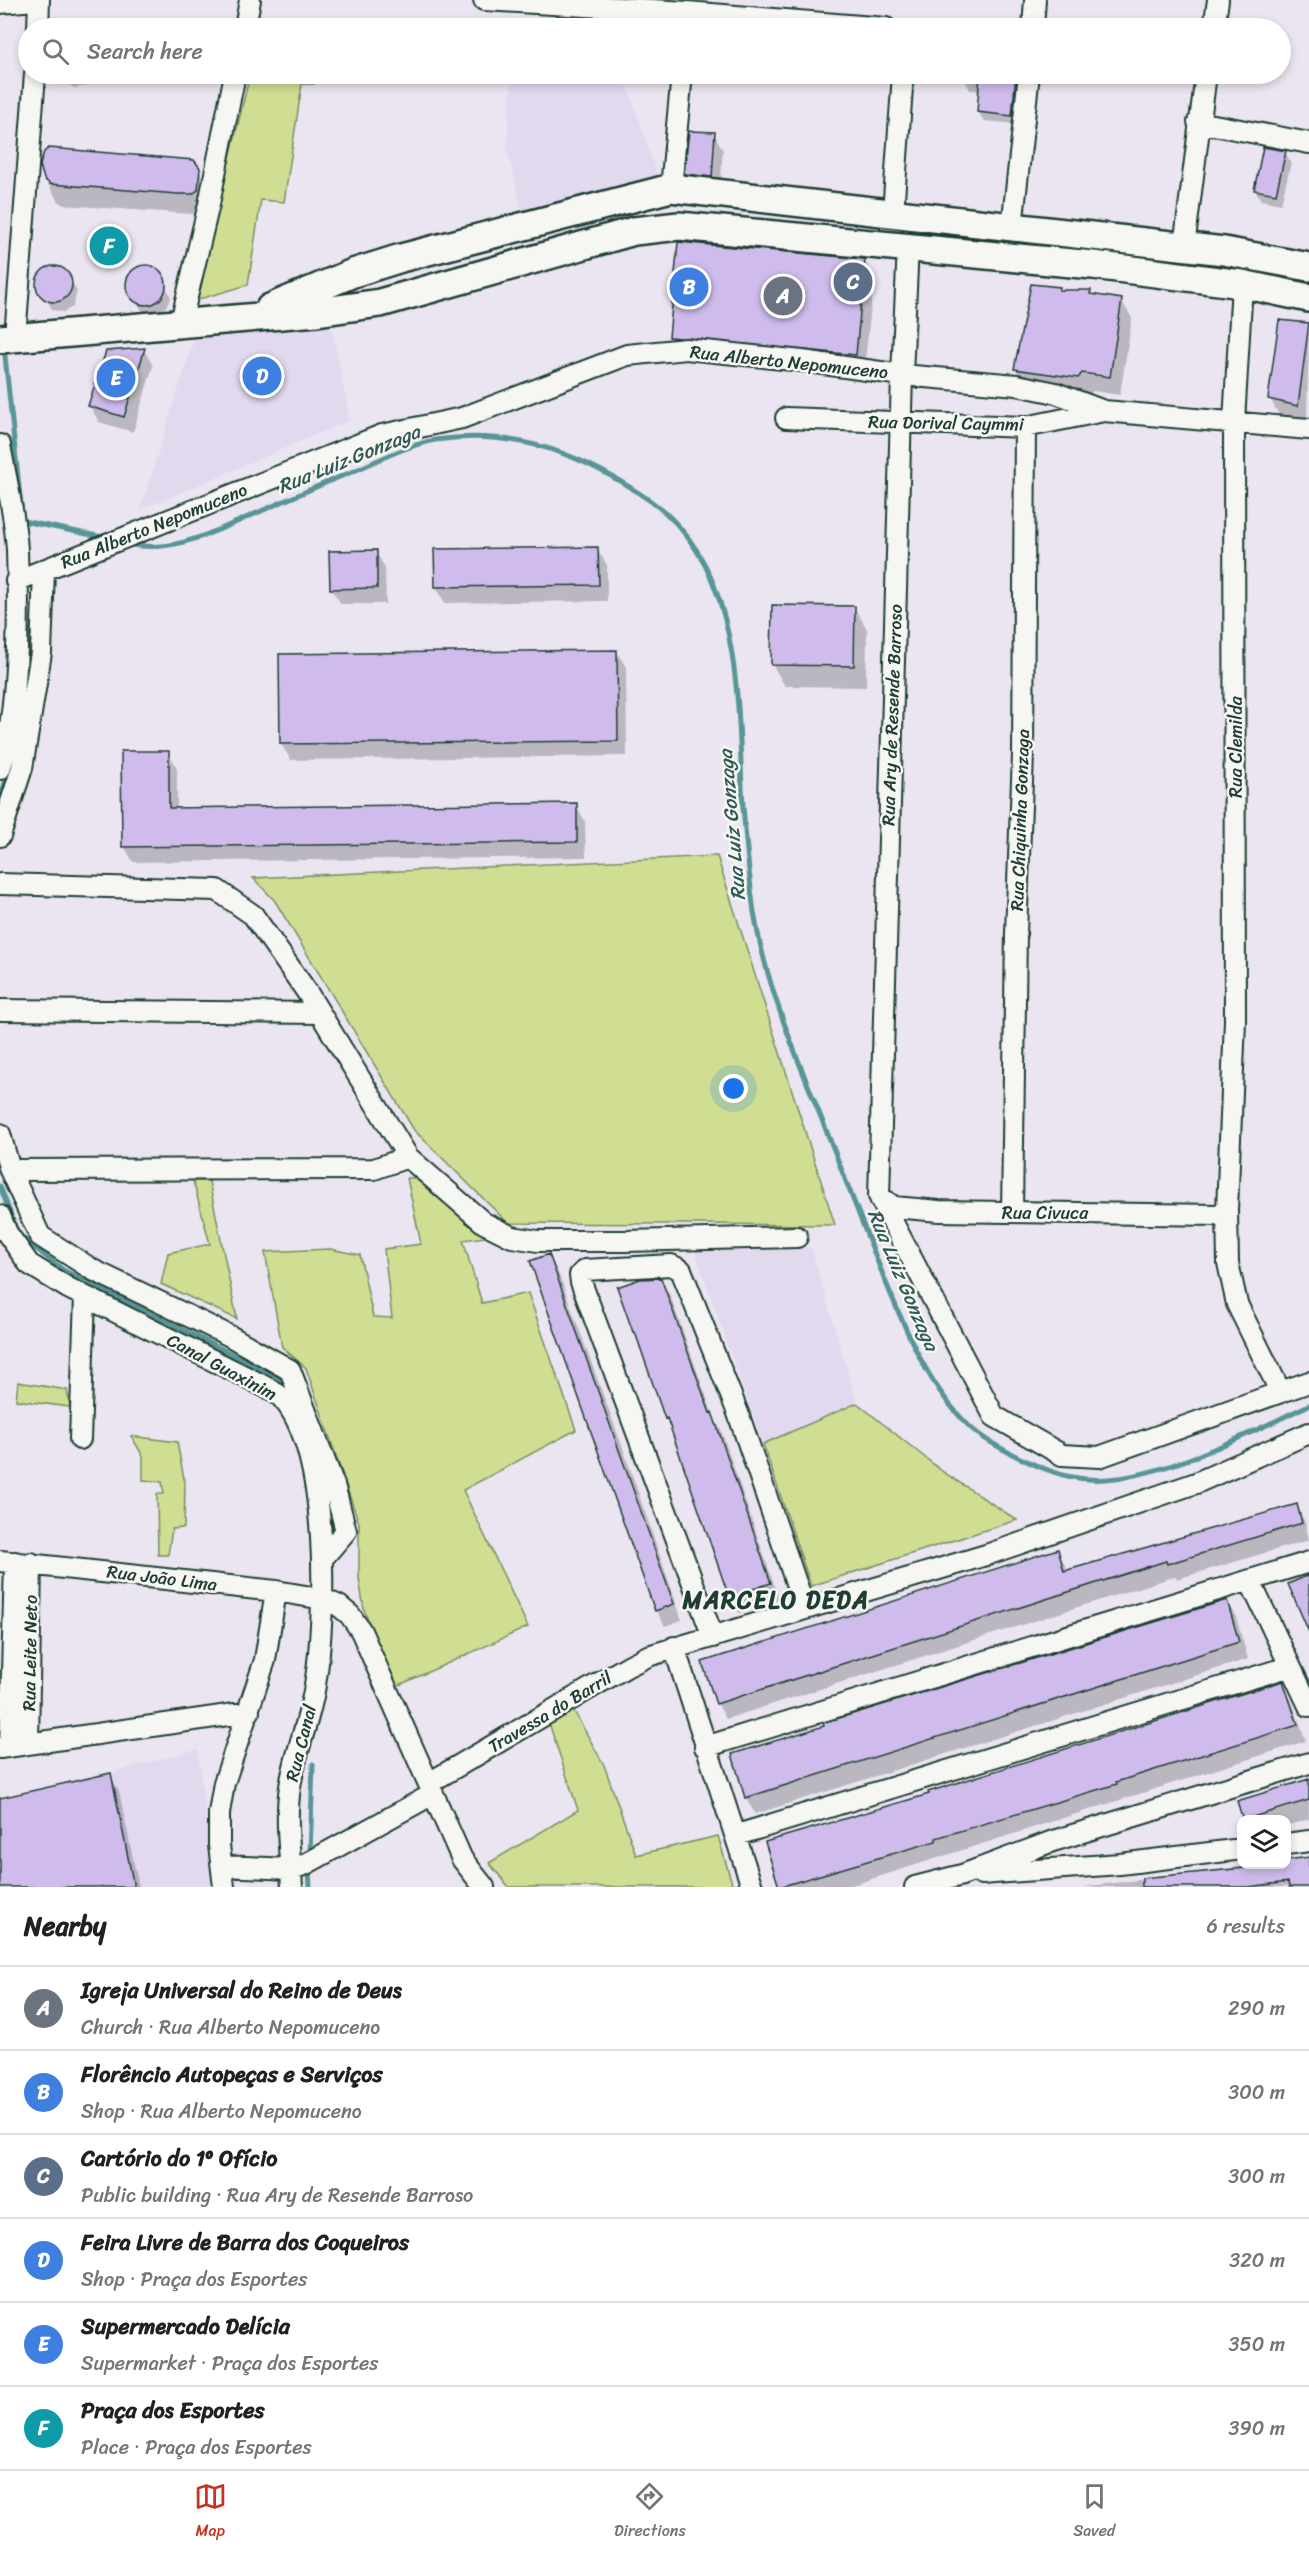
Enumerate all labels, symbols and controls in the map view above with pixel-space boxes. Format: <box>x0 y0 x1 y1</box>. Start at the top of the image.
search box <box>18 18 1291 84</box>
text: Search here <box>87 32 203 71</box>
icon: search <box>39 35 72 68</box>
pin: F <box>90 224 128 268</box>
pin: C <box>834 260 872 304</box>
pin: B <box>670 264 708 310</box>
pin: A <box>764 274 802 318</box>
street label: Rua Alberto Nepomuceno <box>688 336 890 388</box>
pin: D <box>242 354 282 398</box>
pin: E <box>96 356 136 400</box>
street label: Rua Dorival Caymmi <box>868 406 1025 440</box>
water label: Rua Luiz Gonzaga <box>272 414 428 504</box>
street label: Rua Alberto Nepomuceno <box>56 474 252 578</box>
street label: Rua Ary de Resende Barroso <box>872 604 912 826</box>
street label: Rua Clemilda <box>1220 695 1252 798</box>
street label: Rua Chiquinha Gonzaga <box>1001 728 1039 912</box>
water label: Rua Luiz Gonzaga <box>708 746 756 902</box>
your location <box>719 1074 748 1103</box>
street label: Rua Civuca <box>1002 1197 1089 1229</box>
water label: Rua Luiz Gonzaga <box>857 1203 949 1358</box>
street label: Canal Guaxinim <box>161 1324 283 1410</box>
street label: Rua João Lima <box>105 1555 219 1601</box>
district label: MARCELO DEDA <box>682 1579 869 1621</box>
street label: Rua Leite Neto <box>13 1595 47 1711</box>
street label: Travessa do Barril <box>482 1662 619 1762</box>
street label: Rua Canal <box>276 1700 326 1785</box>
map controls <box>1237 1815 1291 1869</box>
button: layers <box>1237 1815 1291 1869</box>
text: Nearby <box>24 1903 106 1949</box>
text: 6 results <box>1206 1909 1285 1944</box>
text: Igreja Universal do Reino de Deus <box>81 1971 402 2010</box>
text: A <box>37 1991 50 2026</box>
text: 290 m <box>1228 1991 1285 2026</box>
text: Church · Rua Alberto Nepomuceno <box>81 2010 380 2045</box>
text: Florêncio Autopeças e Serviços <box>81 2055 383 2094</box>
text: B <box>37 2075 50 2110</box>
text: 300 m <box>1228 2075 1285 2110</box>
text: Shop · Rua Alberto Nepomuceno <box>81 2094 362 2129</box>
text: Cartório do 1º Ofício <box>81 2139 277 2178</box>
text: C <box>37 2159 50 2194</box>
text: 300 m <box>1228 2159 1285 2194</box>
text: Public building · Rua Ary de Resende Barroso <box>81 2178 473 2213</box>
text: Feira Livre de Barra dos Coqueiros <box>81 2223 409 2262</box>
text: D <box>38 2243 49 2278</box>
text: 320 m <box>1229 2243 1285 2278</box>
text: Shop · Praça dos Esportes <box>81 2262 307 2297</box>
text: Supermercado Delícia <box>81 2307 290 2346</box>
text: E <box>38 2327 49 2362</box>
text: 350 m <box>1229 2327 1285 2362</box>
text: Supermarket · Praça dos Esportes <box>81 2346 379 2381</box>
text: Praça dos Esportes <box>81 2391 265 2430</box>
text: F <box>38 2411 49 2446</box>
text: 390 m <box>1229 2411 1285 2446</box>
text: Place · Praça dos Esportes <box>81 2430 312 2465</box>
tab: Map <box>194 2480 227 2545</box>
tab: Directions <box>614 2480 686 2545</box>
tab: Saved <box>1073 2480 1115 2545</box>

